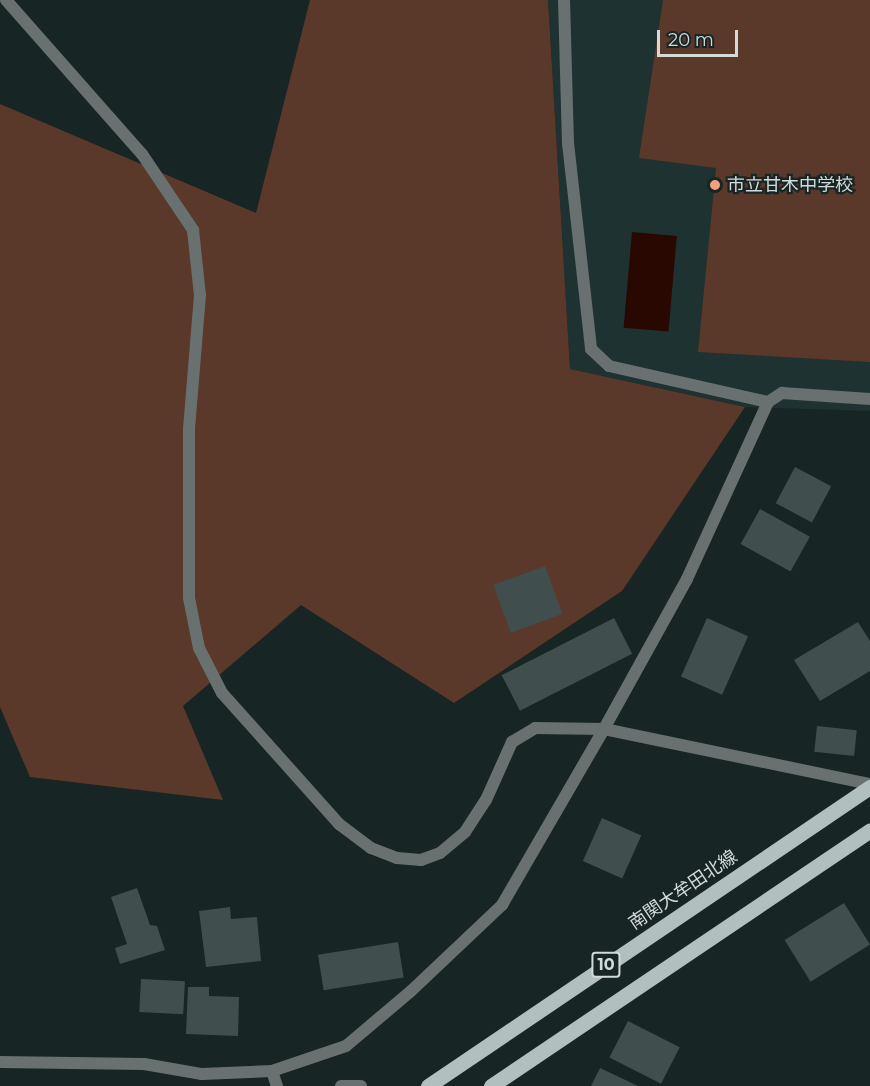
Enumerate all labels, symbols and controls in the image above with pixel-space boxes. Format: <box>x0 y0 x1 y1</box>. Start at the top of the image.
scale bar <box>660 18 741 56</box>
text: 20 m <box>668 29 714 51</box>
place label: 市立甘木中学校 <box>727 174 853 196</box>
marker: 市立甘木中学校 <box>708 178 722 192</box>
street label: 南関大牟田北線 <box>625 846 741 934</box>
road number: 10 <box>591 952 621 978</box>

